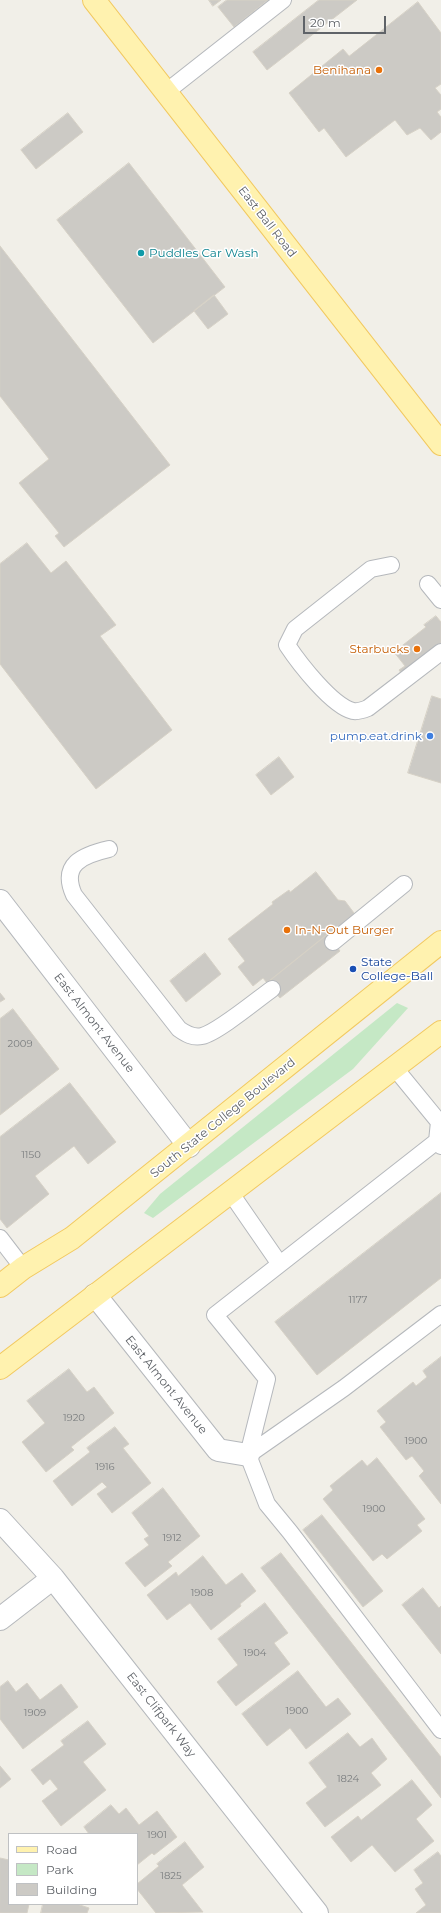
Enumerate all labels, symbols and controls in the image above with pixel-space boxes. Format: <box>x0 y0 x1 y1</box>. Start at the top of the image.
scale bar <box>305 8 388 34</box>
text: 20 m <box>310 15 341 30</box>
place label: Benihana <box>313 63 371 77</box>
marker: Benihana <box>374 65 384 75</box>
street label: East Ball Road <box>235 184 299 260</box>
place label: Puddles Car Wash <box>149 246 259 260</box>
marker: Puddles Car Wash <box>136 248 146 258</box>
place label: Starbucks <box>349 642 409 656</box>
marker: Starbucks <box>412 644 422 654</box>
place label: pump.eat.drink <box>330 729 422 743</box>
marker: pump.eat.drink <box>425 731 435 741</box>
place label: In-N-Out Burger <box>295 923 394 937</box>
marker: In-N-Out Burger <box>282 925 292 935</box>
place label: State College-Ball <box>361 955 433 983</box>
marker: State College-Ball <box>348 964 358 974</box>
street label: East Almont Avenue <box>51 970 137 1076</box>
house number: 2009 <box>8 1038 32 1050</box>
street label: South State College Boulevard <box>148 1055 298 1181</box>
house number: 1150 <box>21 1149 41 1161</box>
house number: 1177 <box>349 1294 367 1306</box>
street label: East Almont Avenue <box>122 1333 210 1437</box>
house number: 1920 <box>63 1412 85 1424</box>
house number: 1900 <box>405 1435 427 1447</box>
house number: 1916 <box>95 1461 115 1473</box>
house number: 1900 <box>363 1503 385 1515</box>
house number: 1912 <box>163 1532 181 1544</box>
house number: 1908 <box>191 1587 213 1599</box>
house number: 1904 <box>244 1647 266 1659</box>
street label: East Clifpark Way <box>123 1670 199 1760</box>
house number: 1900 <box>286 1705 308 1717</box>
house number: 1909 <box>24 1707 46 1719</box>
house number: 1824 <box>337 1773 359 1785</box>
house number: 1901 <box>147 1829 167 1841</box>
legend <box>8 1833 138 1905</box>
text: Road <box>46 1842 77 1857</box>
text: Park <box>46 1862 73 1877</box>
house number: 1825 <box>160 1870 182 1882</box>
text: Building <box>46 1882 97 1897</box>

